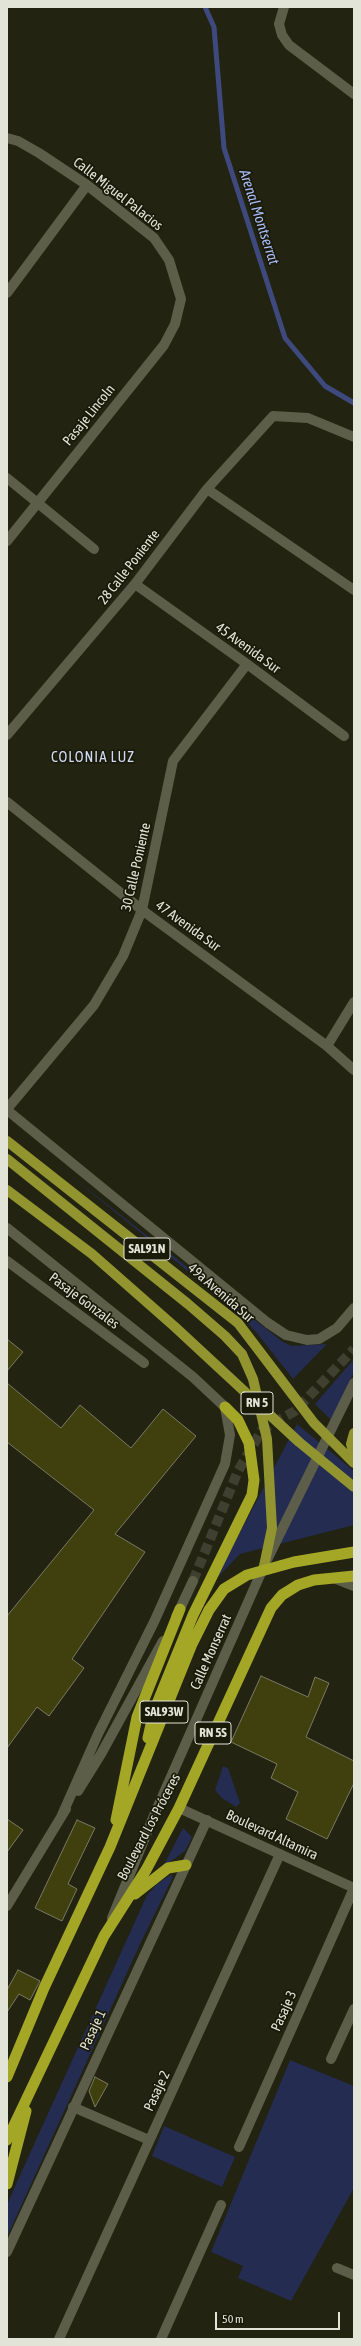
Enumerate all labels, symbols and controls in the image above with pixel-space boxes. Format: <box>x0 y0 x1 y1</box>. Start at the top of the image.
street label: Calle Miguel Palacios <box>70 154 166 234</box>
water label: Arenal Montserrat <box>235 167 283 267</box>
street label: Pasaje Lincoln <box>59 381 119 449</box>
street label: 28 Calle Poniente <box>95 526 163 608</box>
street label: 45 Avenida Sur <box>212 619 284 677</box>
district label: COLONIA LUZ <box>51 748 135 766</box>
street label: 30 Calle Poniente <box>118 821 154 913</box>
street label: 47 Avenida Sur <box>152 897 224 955</box>
road number: SAL91N <box>124 1238 170 1260</box>
street label: 49a Avenida Sur <box>184 1260 258 1326</box>
street label: Pasaje Gonzales <box>46 1269 122 1333</box>
road number: RN 5 <box>241 1392 273 1414</box>
street label: Calle Monserrat <box>187 1612 235 1692</box>
road number: SAL93W <box>140 1701 188 1723</box>
road number: RN 5S <box>195 1722 231 1744</box>
street label: Boulevard Los Próceres <box>114 1771 184 1883</box>
street label: Boulevard Altamira <box>223 1806 321 1864</box>
street label: Pasaje 3 <box>268 1988 300 2034</box>
street label: Pasaje 1 <box>76 2007 110 2053</box>
street label: Pasaje 2 <box>140 2068 174 2114</box>
scale bar <box>217 2304 342 2330</box>
text: 50 m <box>222 2312 244 2326</box>

